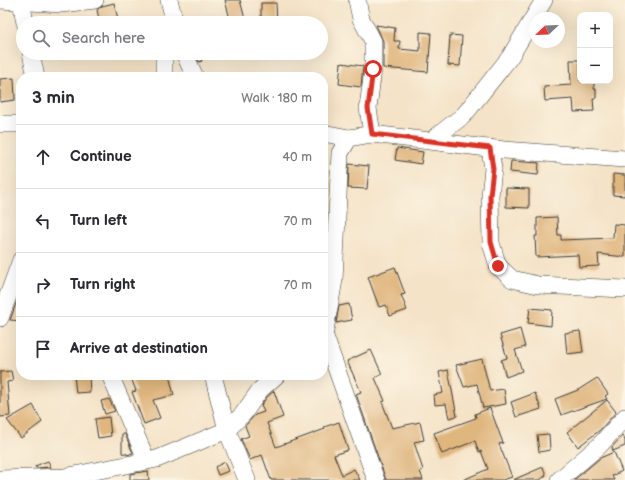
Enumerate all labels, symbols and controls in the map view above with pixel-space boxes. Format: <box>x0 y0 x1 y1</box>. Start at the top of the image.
north arrow <box>529 12 565 48</box>
map controls <box>577 12 613 84</box>
button: + <box>577 12 613 48</box>
search box <box>16 16 328 60</box>
icon: search <box>30 27 52 49</box>
text: Search here <box>62 29 145 48</box>
button: − <box>577 48 613 84</box>
route start <box>364 60 382 78</box>
text: 3 min <box>32 88 75 108</box>
text: Walk · 180 m <box>241 90 312 106</box>
icon: ahead <box>32 146 54 168</box>
text: Continue <box>70 147 132 166</box>
text: 40 m <box>282 149 312 165</box>
icon: left <box>32 210 54 232</box>
text: Turn left <box>70 211 127 230</box>
text: 70 m <box>284 213 312 229</box>
route end <box>489 257 507 275</box>
icon: right <box>32 274 54 296</box>
text: Turn right <box>70 275 135 294</box>
text: 70 m <box>284 277 312 293</box>
icon: arrive <box>32 338 54 360</box>
text: Arrive at destination <box>70 339 208 358</box>

